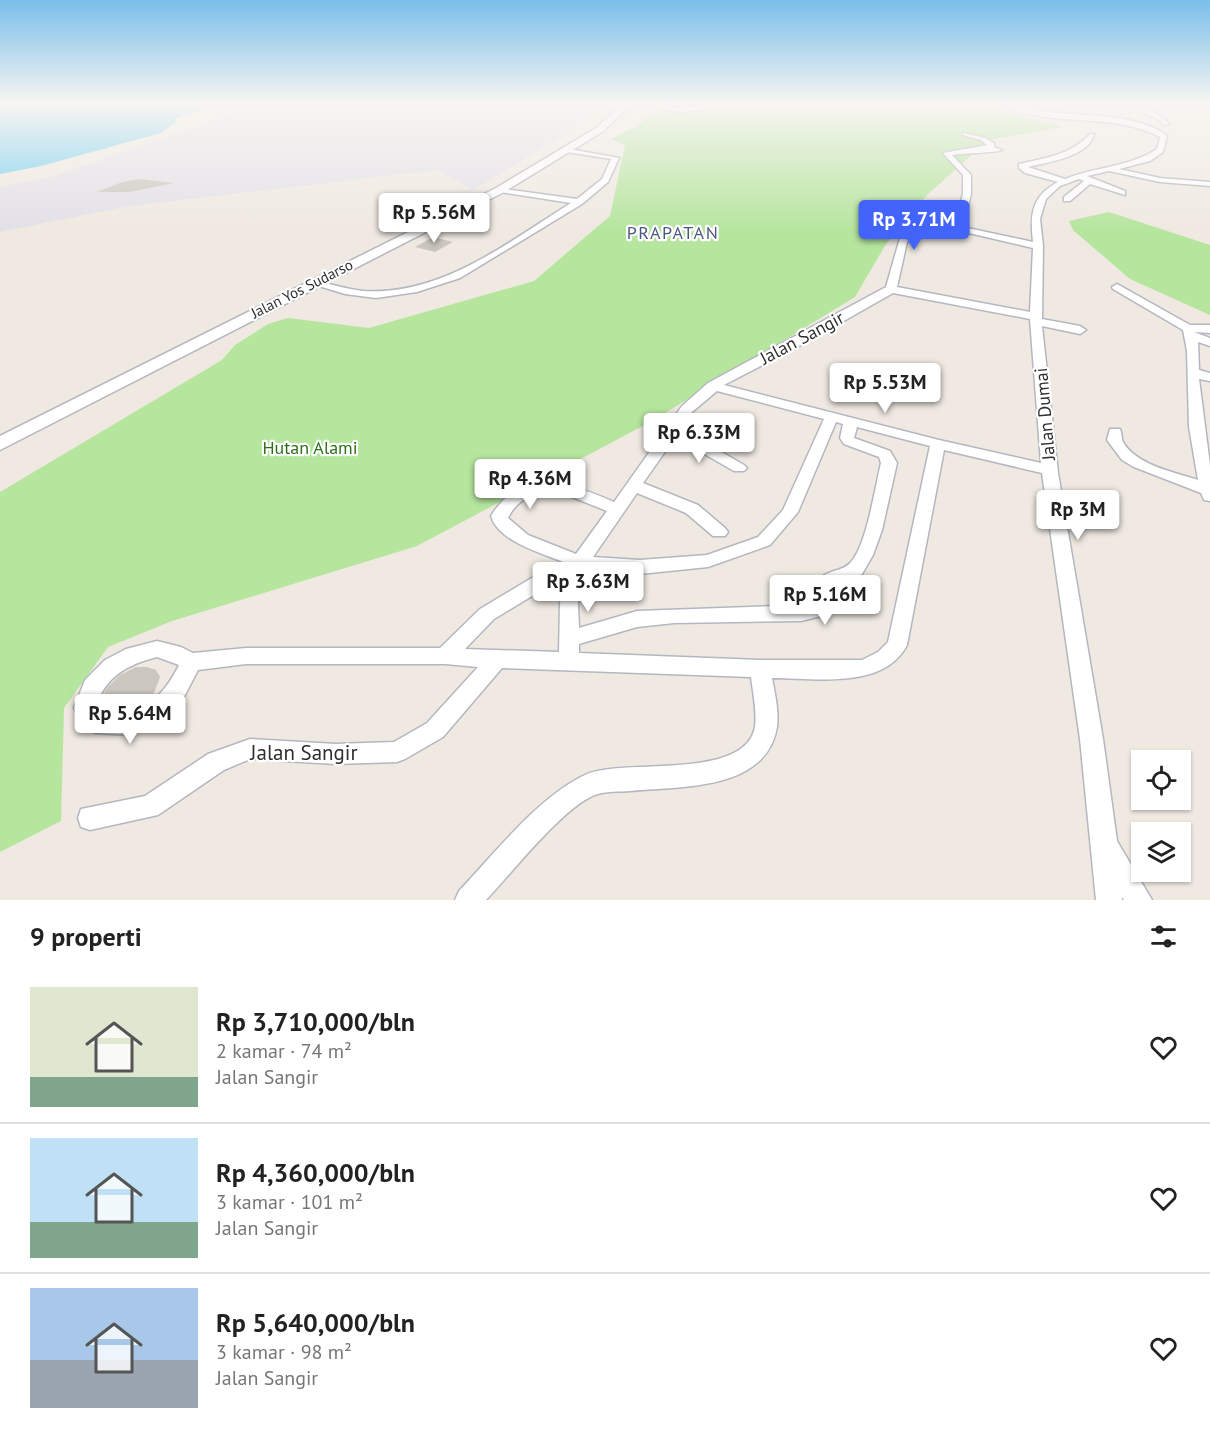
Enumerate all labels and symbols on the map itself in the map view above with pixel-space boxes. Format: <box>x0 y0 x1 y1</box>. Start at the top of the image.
pin: Rp 5.56M <box>372 193 496 244</box>
pin: Rp 3.71M <box>852 200 976 251</box>
district label: PRAPATAN <box>627 221 719 244</box>
street label: Jalan Yos Sudarso <box>247 255 356 323</box>
street label: Jalan Sangir <box>755 306 848 370</box>
pin: Rp 5.53M <box>823 363 947 414</box>
street label: Jalan Dumai <box>1029 367 1060 462</box>
pin: Rp 6.33M <box>637 413 761 464</box>
park label: Hutan Alami <box>262 436 358 459</box>
pin: Rp 4.36M <box>468 459 592 510</box>
pin: Rp 3M <box>1036 490 1120 541</box>
pin: Rp 3.63M <box>526 562 650 613</box>
pin: Rp 5.16M <box>763 575 887 626</box>
pin: Rp 5.64M <box>68 694 192 745</box>
street label: Jalan Sangir <box>249 739 358 766</box>

